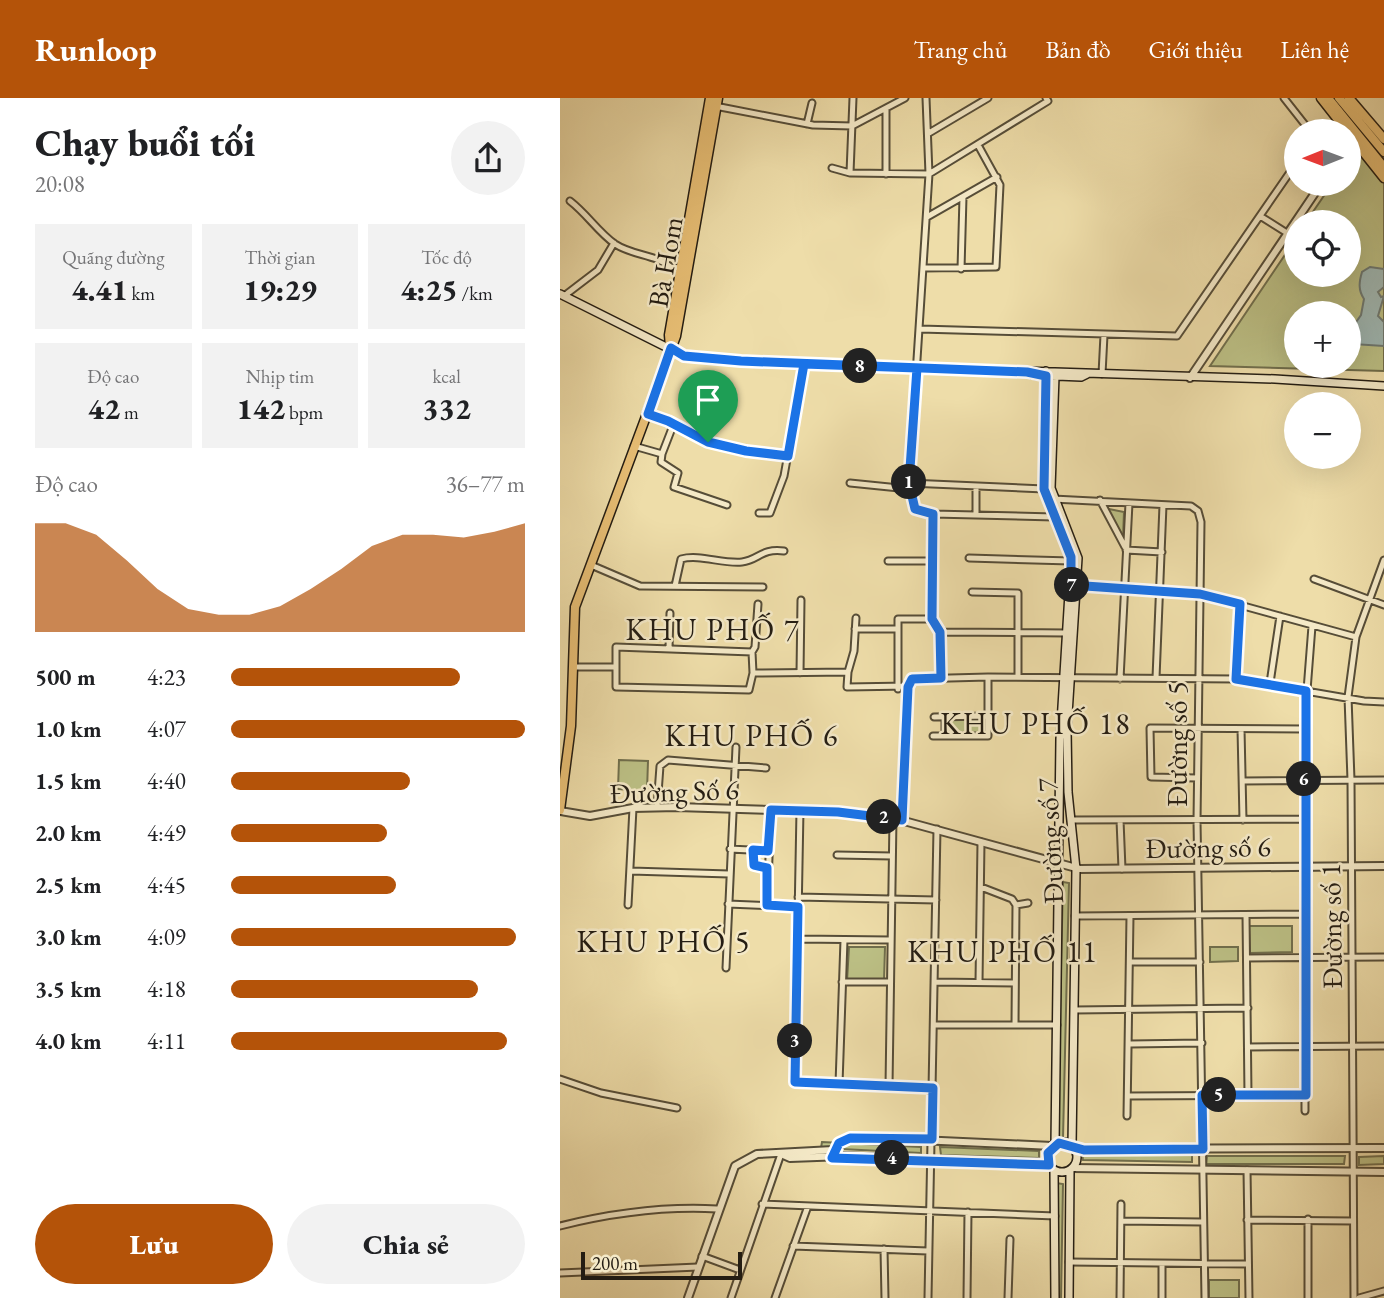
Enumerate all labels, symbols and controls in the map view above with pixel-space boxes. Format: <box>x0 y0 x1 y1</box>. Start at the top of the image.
text: Runloop <box>35 28 157 71</box>
text: Trang chủ <box>913 34 1007 65</box>
text: Bản đồ <box>1045 34 1111 65</box>
text: Giới thiệu <box>1149 34 1243 65</box>
text: Liên hệ <box>1281 34 1349 65</box>
text: Chạy buổi tối <box>35 118 255 167</box>
north arrow <box>1284 119 1362 196</box>
map controls <box>1284 119 1361 469</box>
button: share <box>451 121 525 195</box>
text: 20:08 <box>35 169 85 199</box>
button: locate <box>1284 210 1361 287</box>
street label: Bà Hom <box>639 214 691 310</box>
text: Quãng đường <box>62 245 165 270</box>
text: Thời gian <box>244 245 316 270</box>
text: Tốc độ <box>421 245 472 270</box>
text: 4.41 <box>72 270 128 309</box>
text: 19:29 <box>243 270 317 309</box>
text: 4:25 <box>400 270 458 309</box>
text: km <box>128 281 155 306</box>
text: /km <box>458 281 493 306</box>
button: + <box>1284 301 1361 378</box>
pin: 8 <box>842 348 878 384</box>
text: 8 <box>854 353 865 378</box>
text: Độ cao <box>87 364 139 389</box>
text: Nhịp tim <box>246 364 314 389</box>
text: kcal <box>432 364 461 389</box>
pin <box>678 370 738 442</box>
icon: arrive <box>689 381 727 419</box>
text: 42 <box>88 389 120 428</box>
text: 142 <box>237 389 285 428</box>
text: 332 <box>422 389 471 428</box>
button: − <box>1284 392 1361 469</box>
text: m <box>120 400 139 425</box>
text: bpm <box>285 400 323 425</box>
pin: 1 <box>892 464 926 500</box>
text: Độ cao <box>35 469 98 499</box>
text: 36–77 m <box>446 469 525 499</box>
text: 1 <box>903 469 914 494</box>
pin: 7 <box>1054 568 1090 602</box>
text: 7 <box>1066 572 1077 597</box>
district label: KHU PHỐ 7 <box>625 610 801 649</box>
text: 500 m <box>35 662 96 692</box>
text: 4:23 <box>147 662 186 692</box>
street label: Đường số 5 <box>1159 681 1195 807</box>
district label: KHU PHỐ 18 <box>940 704 1132 743</box>
text: 1.0 km <box>35 714 102 744</box>
text: 4:07 <box>147 714 186 744</box>
district label: KHU PHỐ 6 <box>664 716 840 755</box>
pin: 6 <box>1286 762 1322 796</box>
text: 1.5 km <box>35 766 102 796</box>
text: 4:40 <box>147 766 186 796</box>
text: 6 <box>1298 766 1309 791</box>
street label: Đường Số 6 <box>609 771 739 811</box>
street label: Đường số 7 <box>1029 777 1071 905</box>
pin: 2 <box>866 800 902 834</box>
text: 2 <box>878 804 889 829</box>
text: 2.0 km <box>35 818 102 848</box>
text: 4:49 <box>147 818 186 848</box>
street label: Đường số 6 <box>1145 828 1271 866</box>
street label: Đường số 1 <box>1312 863 1350 989</box>
text: 2.5 km <box>35 870 102 900</box>
text: 4:45 <box>147 870 186 900</box>
text: 3.0 km <box>35 922 102 952</box>
text: 4:09 <box>147 922 186 952</box>
district label: KHU PHỐ 5 <box>576 922 752 961</box>
district label: KHU PHỐ 11 <box>907 932 1099 971</box>
text: 3.5 km <box>35 974 102 1004</box>
text: 4:18 <box>147 974 186 1004</box>
pin: 3 <box>778 1024 812 1058</box>
text: 4.0 km <box>35 1026 102 1056</box>
text: 4:11 <box>147 1026 186 1056</box>
text: 3 <box>789 1028 800 1053</box>
pin: 5 <box>1202 1077 1236 1112</box>
text: 5 <box>1213 1082 1224 1107</box>
pin: 4 <box>874 1140 910 1176</box>
text: 4 <box>886 1145 897 1170</box>
button: Lưu <box>35 1204 273 1284</box>
button: Chia sẻ <box>287 1204 525 1284</box>
scale bar <box>581 1249 742 1281</box>
text: 200 m <box>592 1251 638 1276</box>

